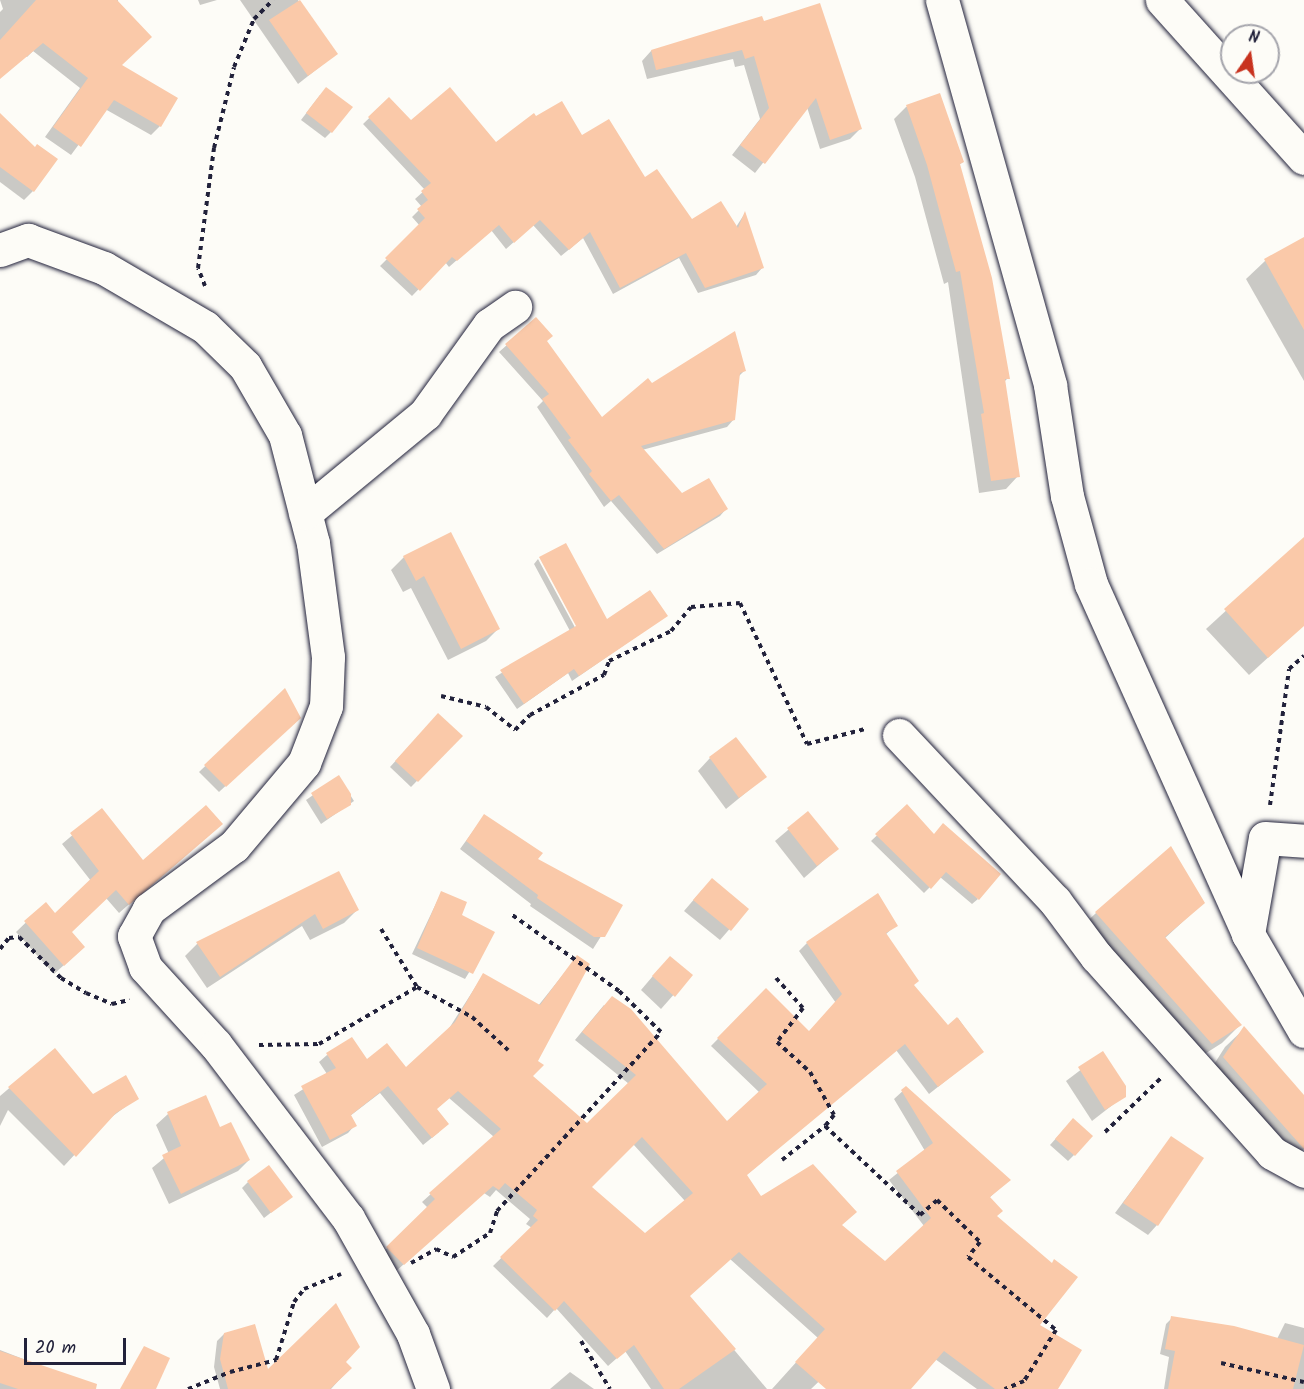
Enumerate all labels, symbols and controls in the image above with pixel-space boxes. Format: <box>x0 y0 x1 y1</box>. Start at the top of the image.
north arrow <box>1220 24 1280 84</box>
text: N <box>1246 25 1261 51</box>
scale bar <box>27 1326 129 1364</box>
text: 20 m <box>35 1334 76 1363</box>

